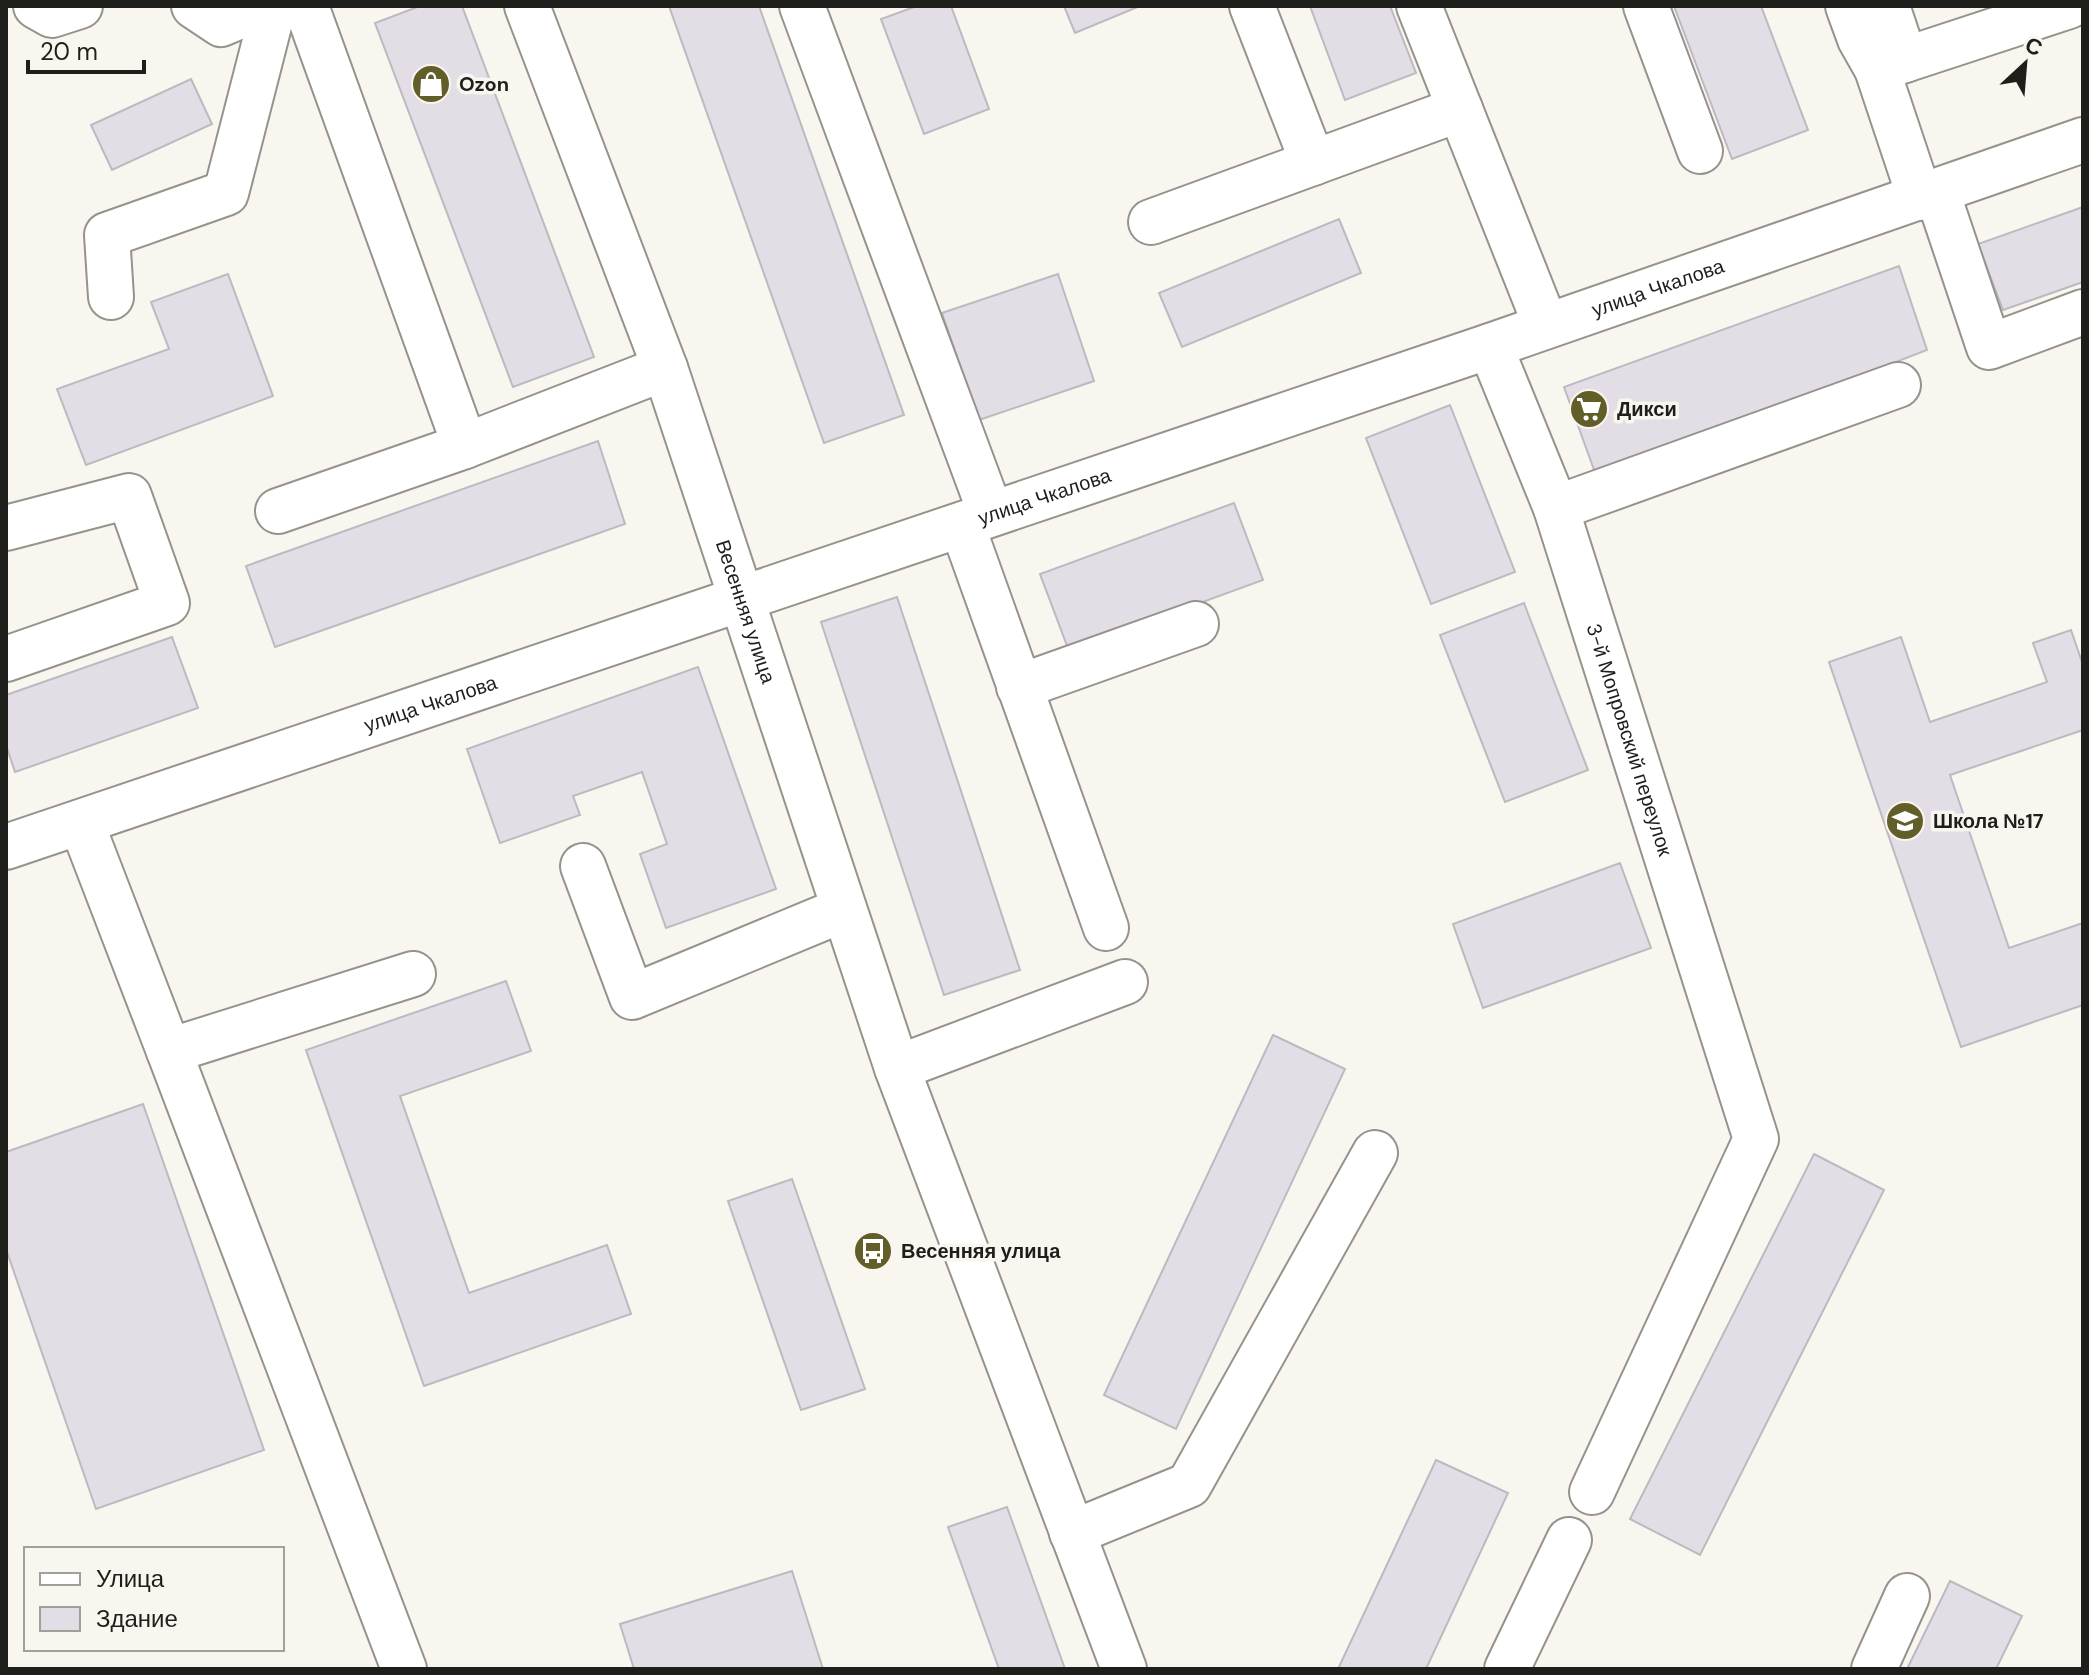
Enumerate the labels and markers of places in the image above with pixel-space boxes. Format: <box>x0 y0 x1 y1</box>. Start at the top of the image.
shop icon: Ozon <box>410 63 452 105</box>
place label: Ozon <box>459 71 509 97</box>
supermarket icon: Дикси <box>1568 388 1610 430</box>
place label: Дикси <box>1617 396 1677 422</box>
school or university icon: Школа №17 <box>1884 800 1926 842</box>
place label: Школа №17 <box>1933 808 2044 834</box>
bus stop icon: Весенняя улица <box>852 1230 894 1272</box>
place label: Весенняя улица <box>901 1238 1061 1264</box>

